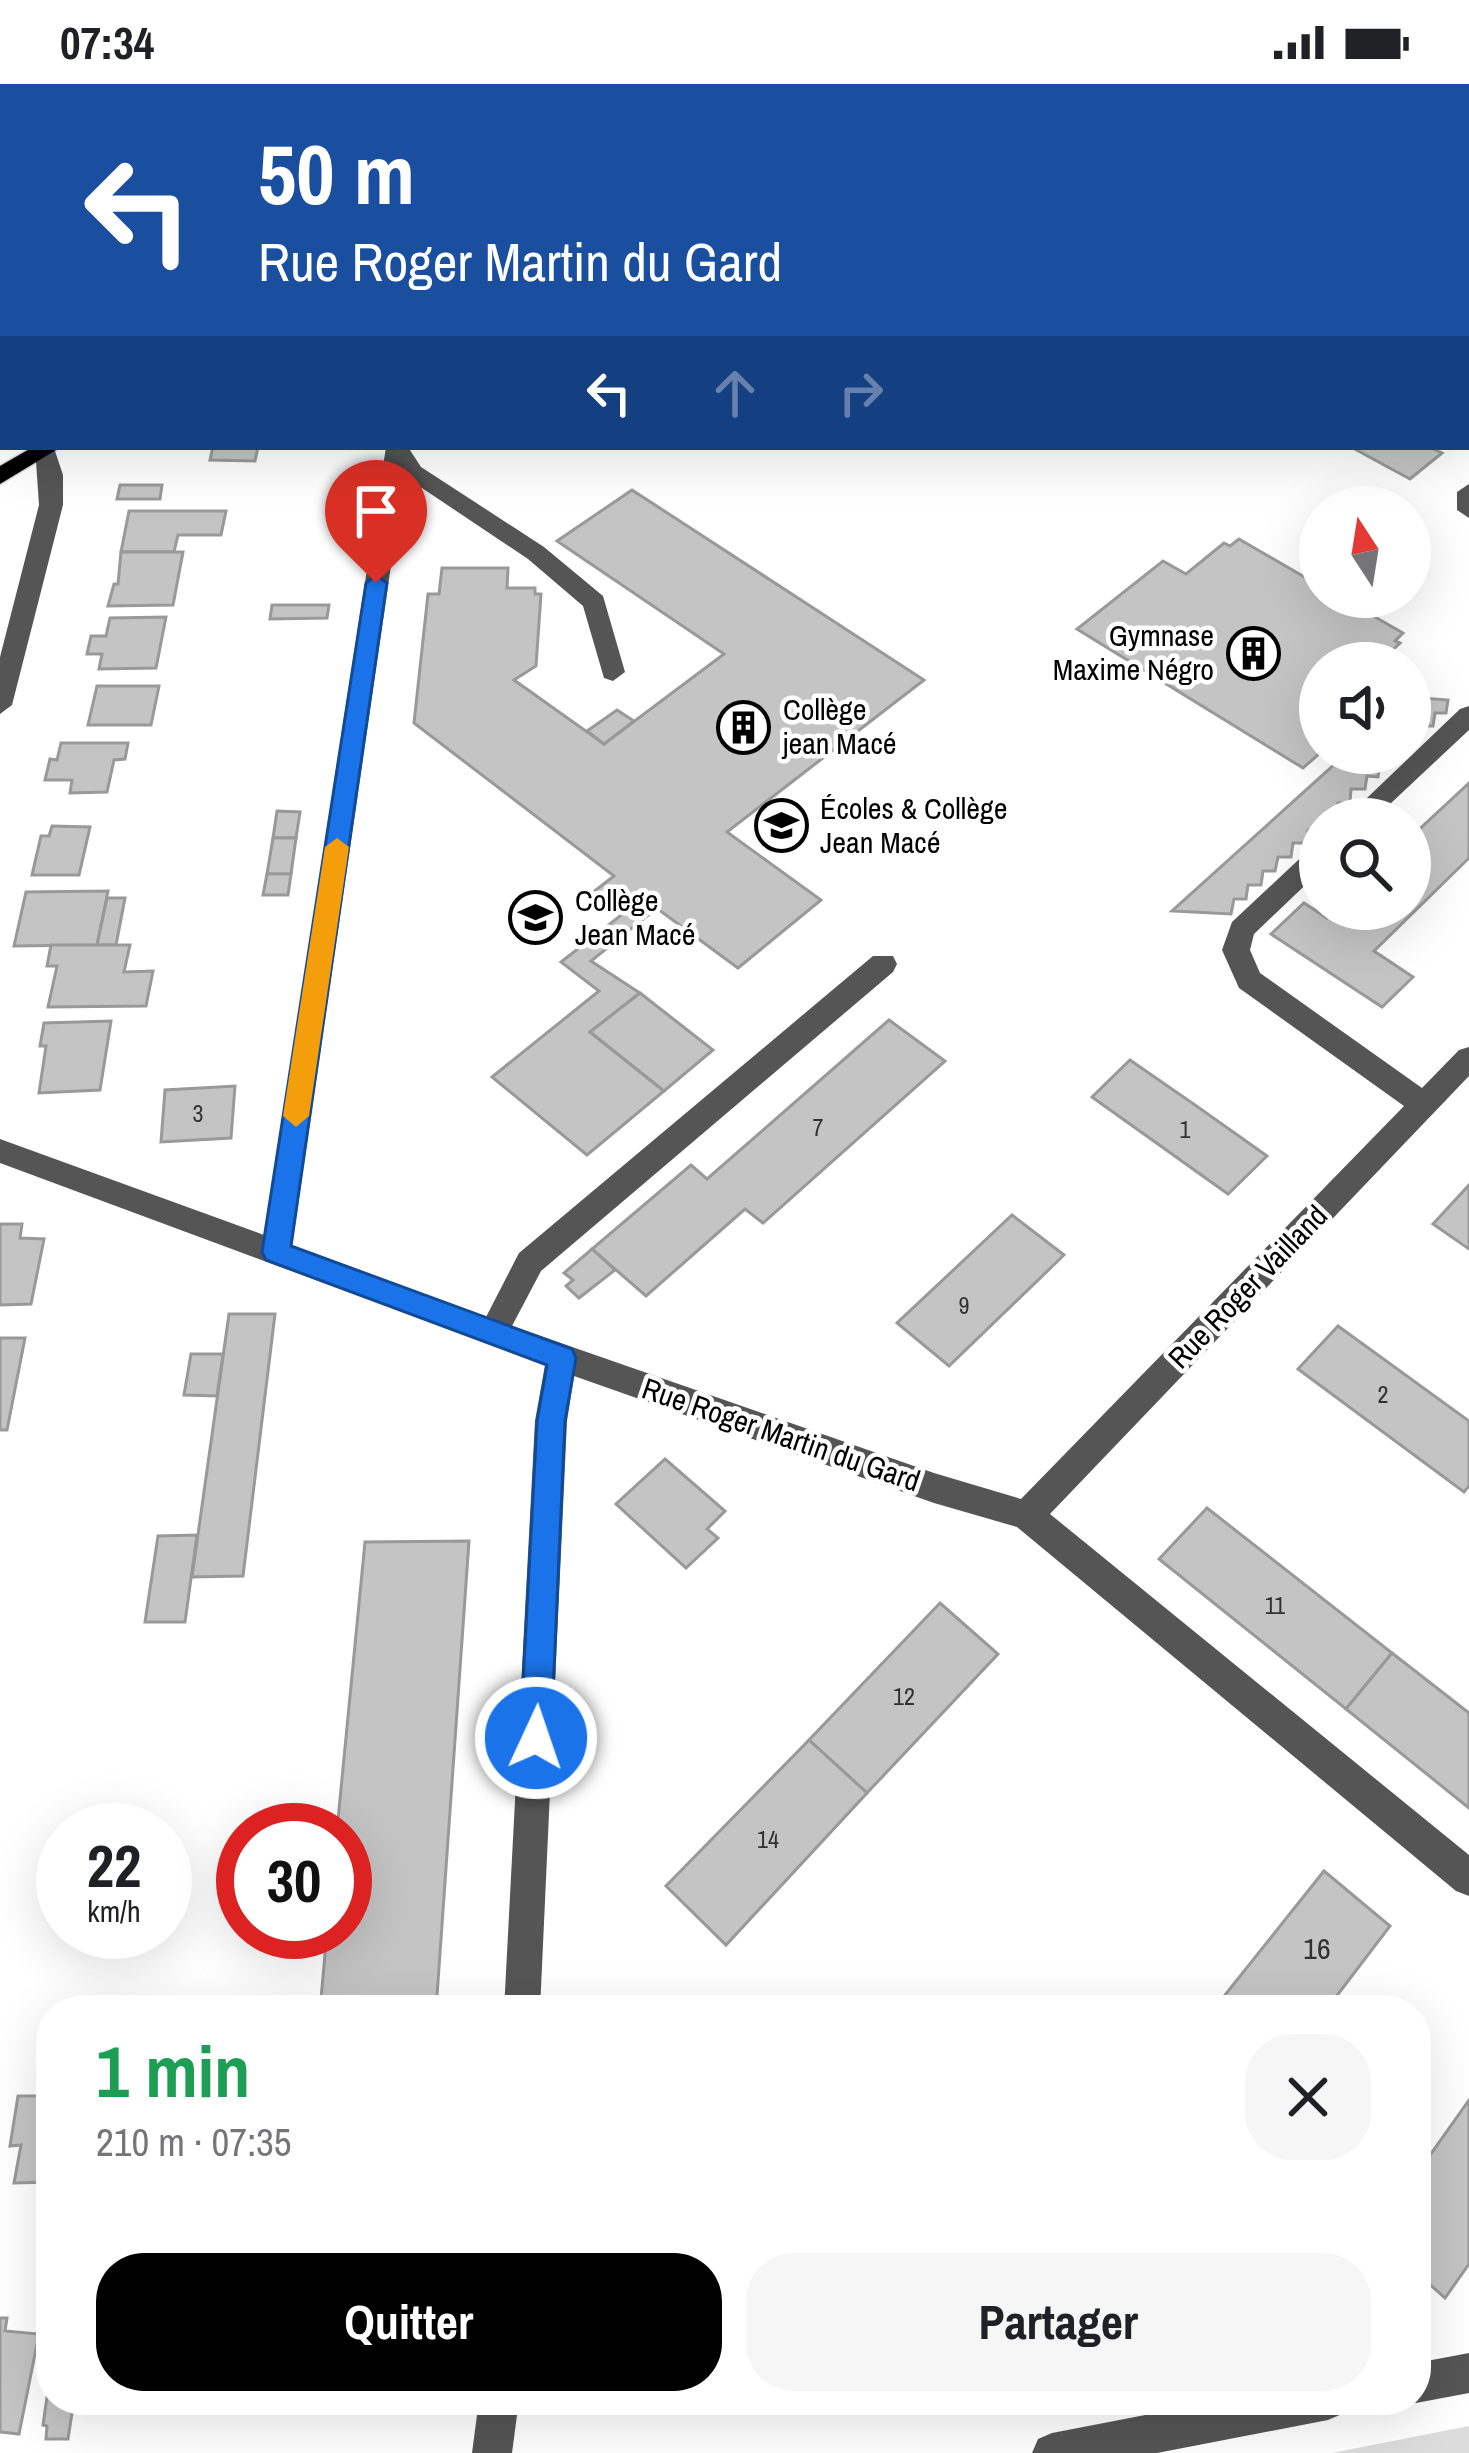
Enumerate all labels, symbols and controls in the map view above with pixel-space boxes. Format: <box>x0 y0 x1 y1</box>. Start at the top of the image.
text: 07:34 <box>60 12 154 73</box>
text: 50 m <box>258 117 415 230</box>
icon: left <box>60 132 216 288</box>
text: Rue Roger Martin du Gard <box>258 225 782 298</box>
icon: left <box>576 360 642 426</box>
icon: ahead <box>702 360 768 426</box>
icon: right <box>828 360 894 426</box>
pin <box>325 460 427 583</box>
icon: arrive <box>343 478 409 544</box>
north arrow <box>1299 486 1431 618</box>
map controls <box>1299 486 1431 930</box>
place label: Gymnase Maxime Négro <box>1053 615 1214 689</box>
building icon: Gymnase Maxime Négro <box>1225 625 1281 681</box>
button: sound <box>1299 642 1431 774</box>
place label: Collège jean Macé <box>781 689 897 763</box>
building icon: Collège jean Macé <box>716 699 772 755</box>
place label: Écoles & Collège Jean Macé <box>820 788 1007 862</box>
school or university icon: Écoles & Collège Jean Macé <box>753 798 809 854</box>
button: search <box>1299 798 1431 930</box>
place label: Collège Jean Macé <box>575 880 695 954</box>
school or university icon: Collège Jean Macé <box>508 890 564 946</box>
house number: 3 <box>193 1097 203 1129</box>
house number: 7 <box>813 1111 824 1143</box>
house number: 1 <box>1180 1113 1191 1145</box>
street label: Rue Roger Vailland <box>1159 1196 1336 1377</box>
house number: 9 <box>959 1289 969 1321</box>
street label: Rue Roger Martin du Gard <box>637 1368 926 1500</box>
house number: 2 <box>1378 1378 1388 1410</box>
house number: 11 <box>1265 1589 1285 1621</box>
position arrow <box>473 1675 599 1801</box>
house number: 12 <box>893 1680 915 1712</box>
speed limit sign: 30 <box>216 1803 372 1959</box>
house number: 14 <box>757 1823 779 1855</box>
text: 22 <box>87 1825 141 1906</box>
text: km/h <box>87 1891 141 1931</box>
house number: 16 <box>1303 1928 1331 1968</box>
text: 1 min <box>96 2022 250 2119</box>
button: close <box>1245 2034 1371 2160</box>
text: 210 m · 07:35 <box>96 2116 292 2168</box>
button: Quitter <box>96 2253 722 2391</box>
button: Partager <box>746 2253 1371 2391</box>

